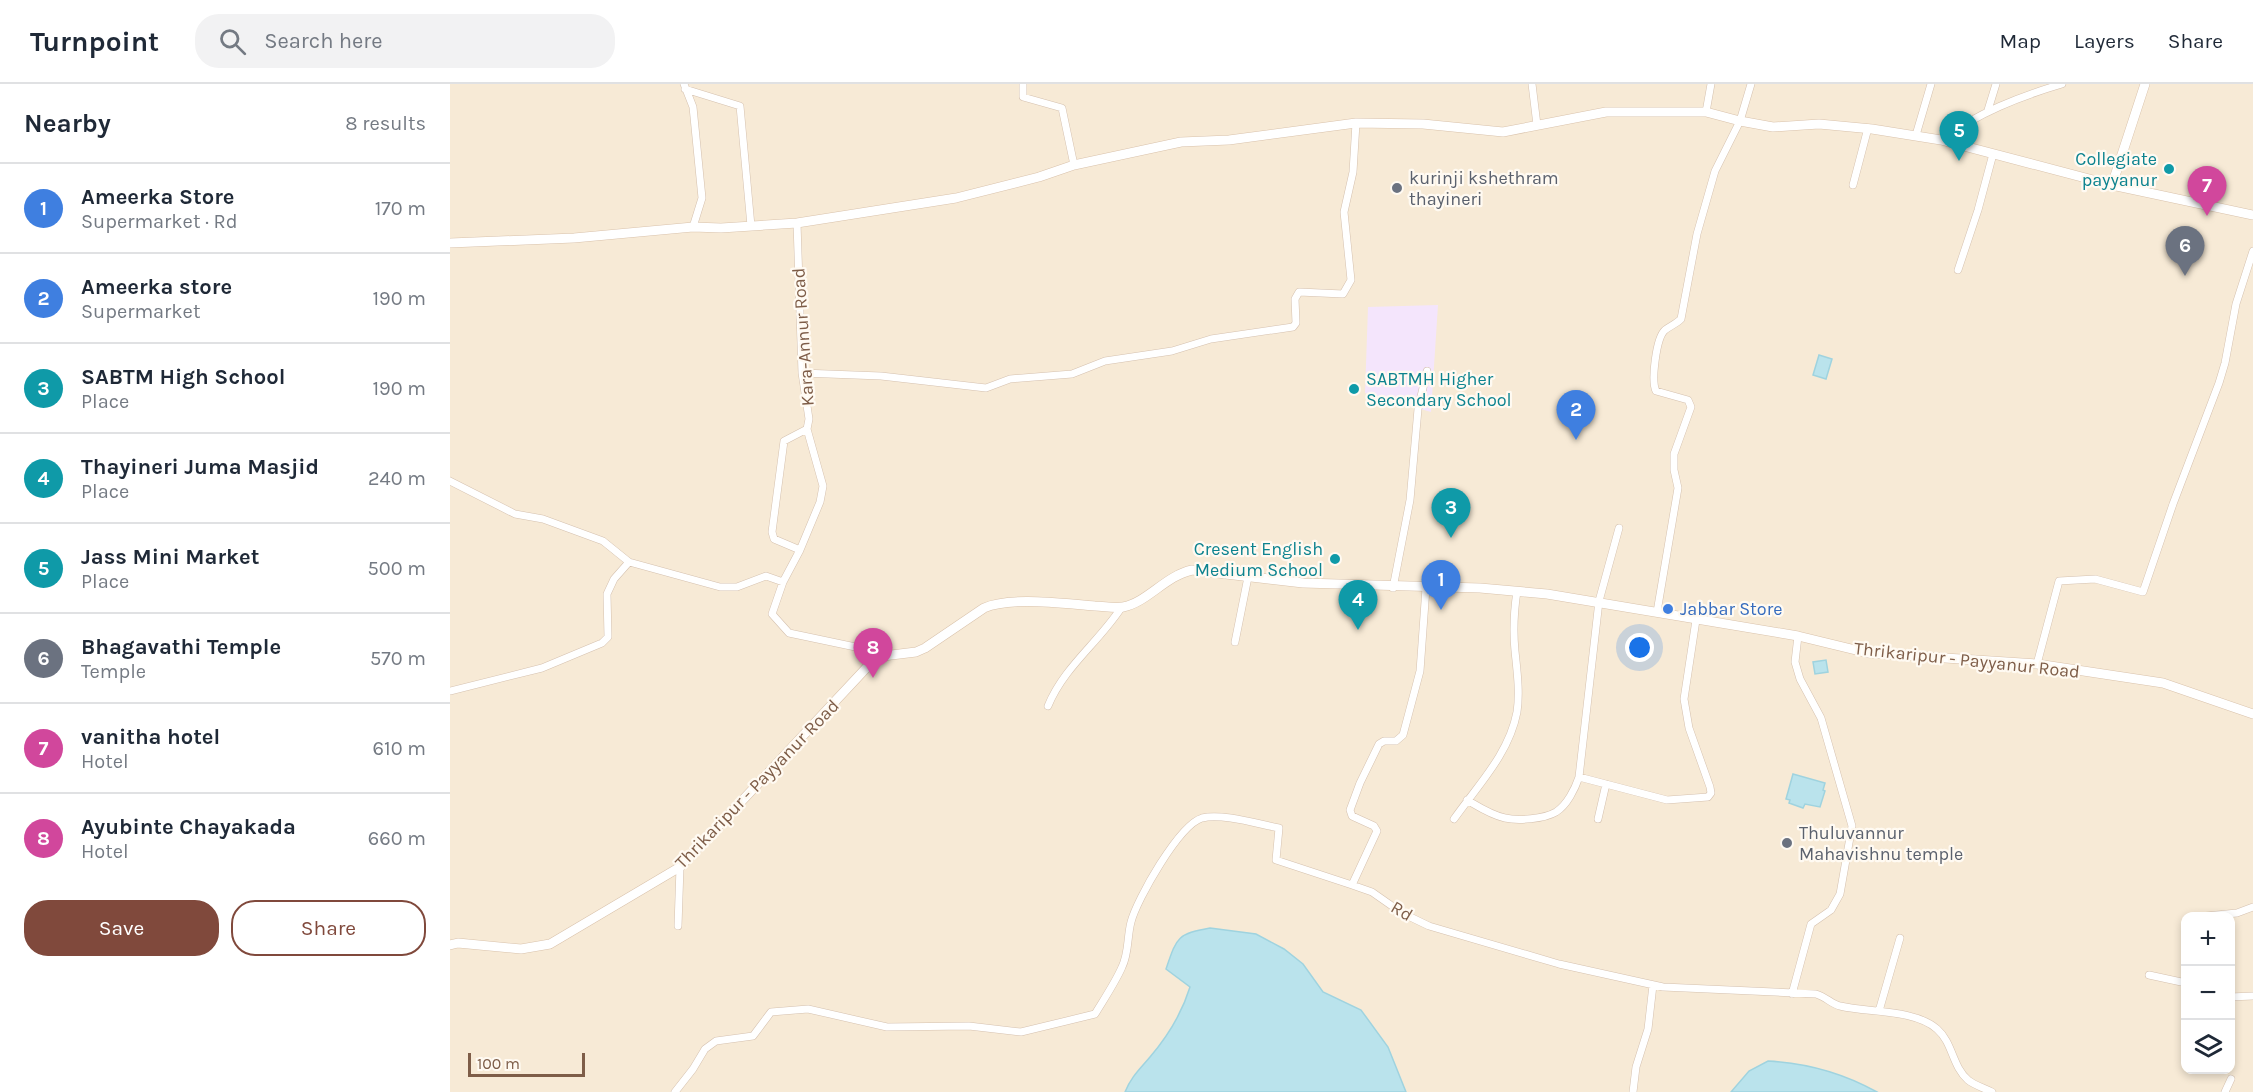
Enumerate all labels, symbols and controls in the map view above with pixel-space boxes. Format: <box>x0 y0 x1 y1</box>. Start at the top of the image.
search box <box>195 14 615 68</box>
text: Turnpoint <box>30 25 159 58</box>
icon: search <box>216 25 249 58</box>
text: Search here <box>264 28 383 54</box>
text: Map <box>1999 29 2041 53</box>
text: Layers <box>2074 29 2135 53</box>
text: Share <box>2168 29 2223 53</box>
text: Nearby <box>24 108 111 139</box>
text: 8 results <box>345 112 426 135</box>
pin: 5 <box>1940 112 1978 161</box>
place label: Collegiate payyanur <box>2075 148 2157 191</box>
marker: Collegiate payyanur <box>2162 162 2176 176</box>
pin: 7 <box>2188 166 2226 216</box>
place label: kurinji kshethram thayineri <box>1409 167 1559 210</box>
marker: kurinji kshethram thayineri <box>1390 181 1404 195</box>
text: Ameerka Store <box>81 184 235 210</box>
text: 1 <box>40 197 47 220</box>
text: 170 m <box>375 197 426 220</box>
text: Supermarket · Rd <box>81 210 238 233</box>
pin: 6 <box>2166 226 2204 276</box>
street label: Kara-Annur Road <box>787 267 819 407</box>
text: Ameerka store <box>81 274 232 300</box>
text: 2 <box>37 287 50 310</box>
text: 190 m <box>372 287 426 310</box>
text: Supermarket <box>81 300 200 323</box>
text: SABTM High School <box>81 364 285 390</box>
place label: SABTMH Higher Secondary School <box>1366 368 1512 411</box>
text: 3 <box>37 377 50 400</box>
text: 190 m <box>372 377 426 400</box>
marker: SABTMH Higher Secondary School <box>1347 382 1361 396</box>
text: Place <box>81 390 129 413</box>
pin: 2 <box>1556 390 1596 440</box>
text: Thayineri Juma Masjid <box>81 454 319 480</box>
text: 4 <box>38 467 49 490</box>
text: 240 m <box>368 467 426 490</box>
text: Place <box>81 480 129 503</box>
pin: 3 <box>1432 488 1470 538</box>
place label: Cresent English Medium School <box>1194 538 1323 581</box>
text: Jass Mini Market <box>81 544 259 570</box>
marker: Cresent English Medium School <box>1328 552 1342 566</box>
text: 5 <box>38 557 49 580</box>
text: 500 m <box>368 557 426 580</box>
pin: 1 <box>1422 560 1460 610</box>
text: Place <box>81 570 129 593</box>
pin: 4 <box>1338 580 1378 630</box>
place label: Jabbar Store <box>1680 598 1782 620</box>
marker: Jabbar Store <box>1661 602 1675 616</box>
pin: 8 <box>854 628 892 678</box>
your location <box>1625 633 1654 662</box>
text: Bhagavathi Temple <box>81 634 281 660</box>
street label: Thrikaripur - Payyanur Road <box>1853 637 2081 683</box>
text: 6 <box>37 647 50 670</box>
text: 570 m <box>370 647 426 670</box>
text: Temple <box>81 660 146 683</box>
street label: Thrikaripur - Payyanur Road <box>670 695 844 873</box>
text: vanitha hotel <box>81 724 220 750</box>
text: 7 <box>39 737 48 760</box>
text: 610 m <box>373 737 426 760</box>
text: Hotel <box>81 750 129 773</box>
text: Ayubinte Chayakada <box>81 814 296 840</box>
place label: Thuluvannur Mahavishnu temple <box>1799 822 1963 865</box>
text: 8 <box>37 827 50 850</box>
text: 660 m <box>368 827 426 850</box>
marker: Thuluvannur Mahavishnu temple <box>1780 836 1794 850</box>
text: Hotel <box>81 840 129 863</box>
street label: Rd <box>1387 896 1417 926</box>
button: Save <box>24 900 219 956</box>
button: Share <box>231 900 426 956</box>
map controls <box>2181 912 2235 1074</box>
button: + <box>2181 912 2235 966</box>
button: − <box>2181 966 2235 1020</box>
button: layers <box>2181 1020 2235 1074</box>
scale bar <box>468 1050 585 1078</box>
text: 100 m <box>477 1054 520 1073</box>

